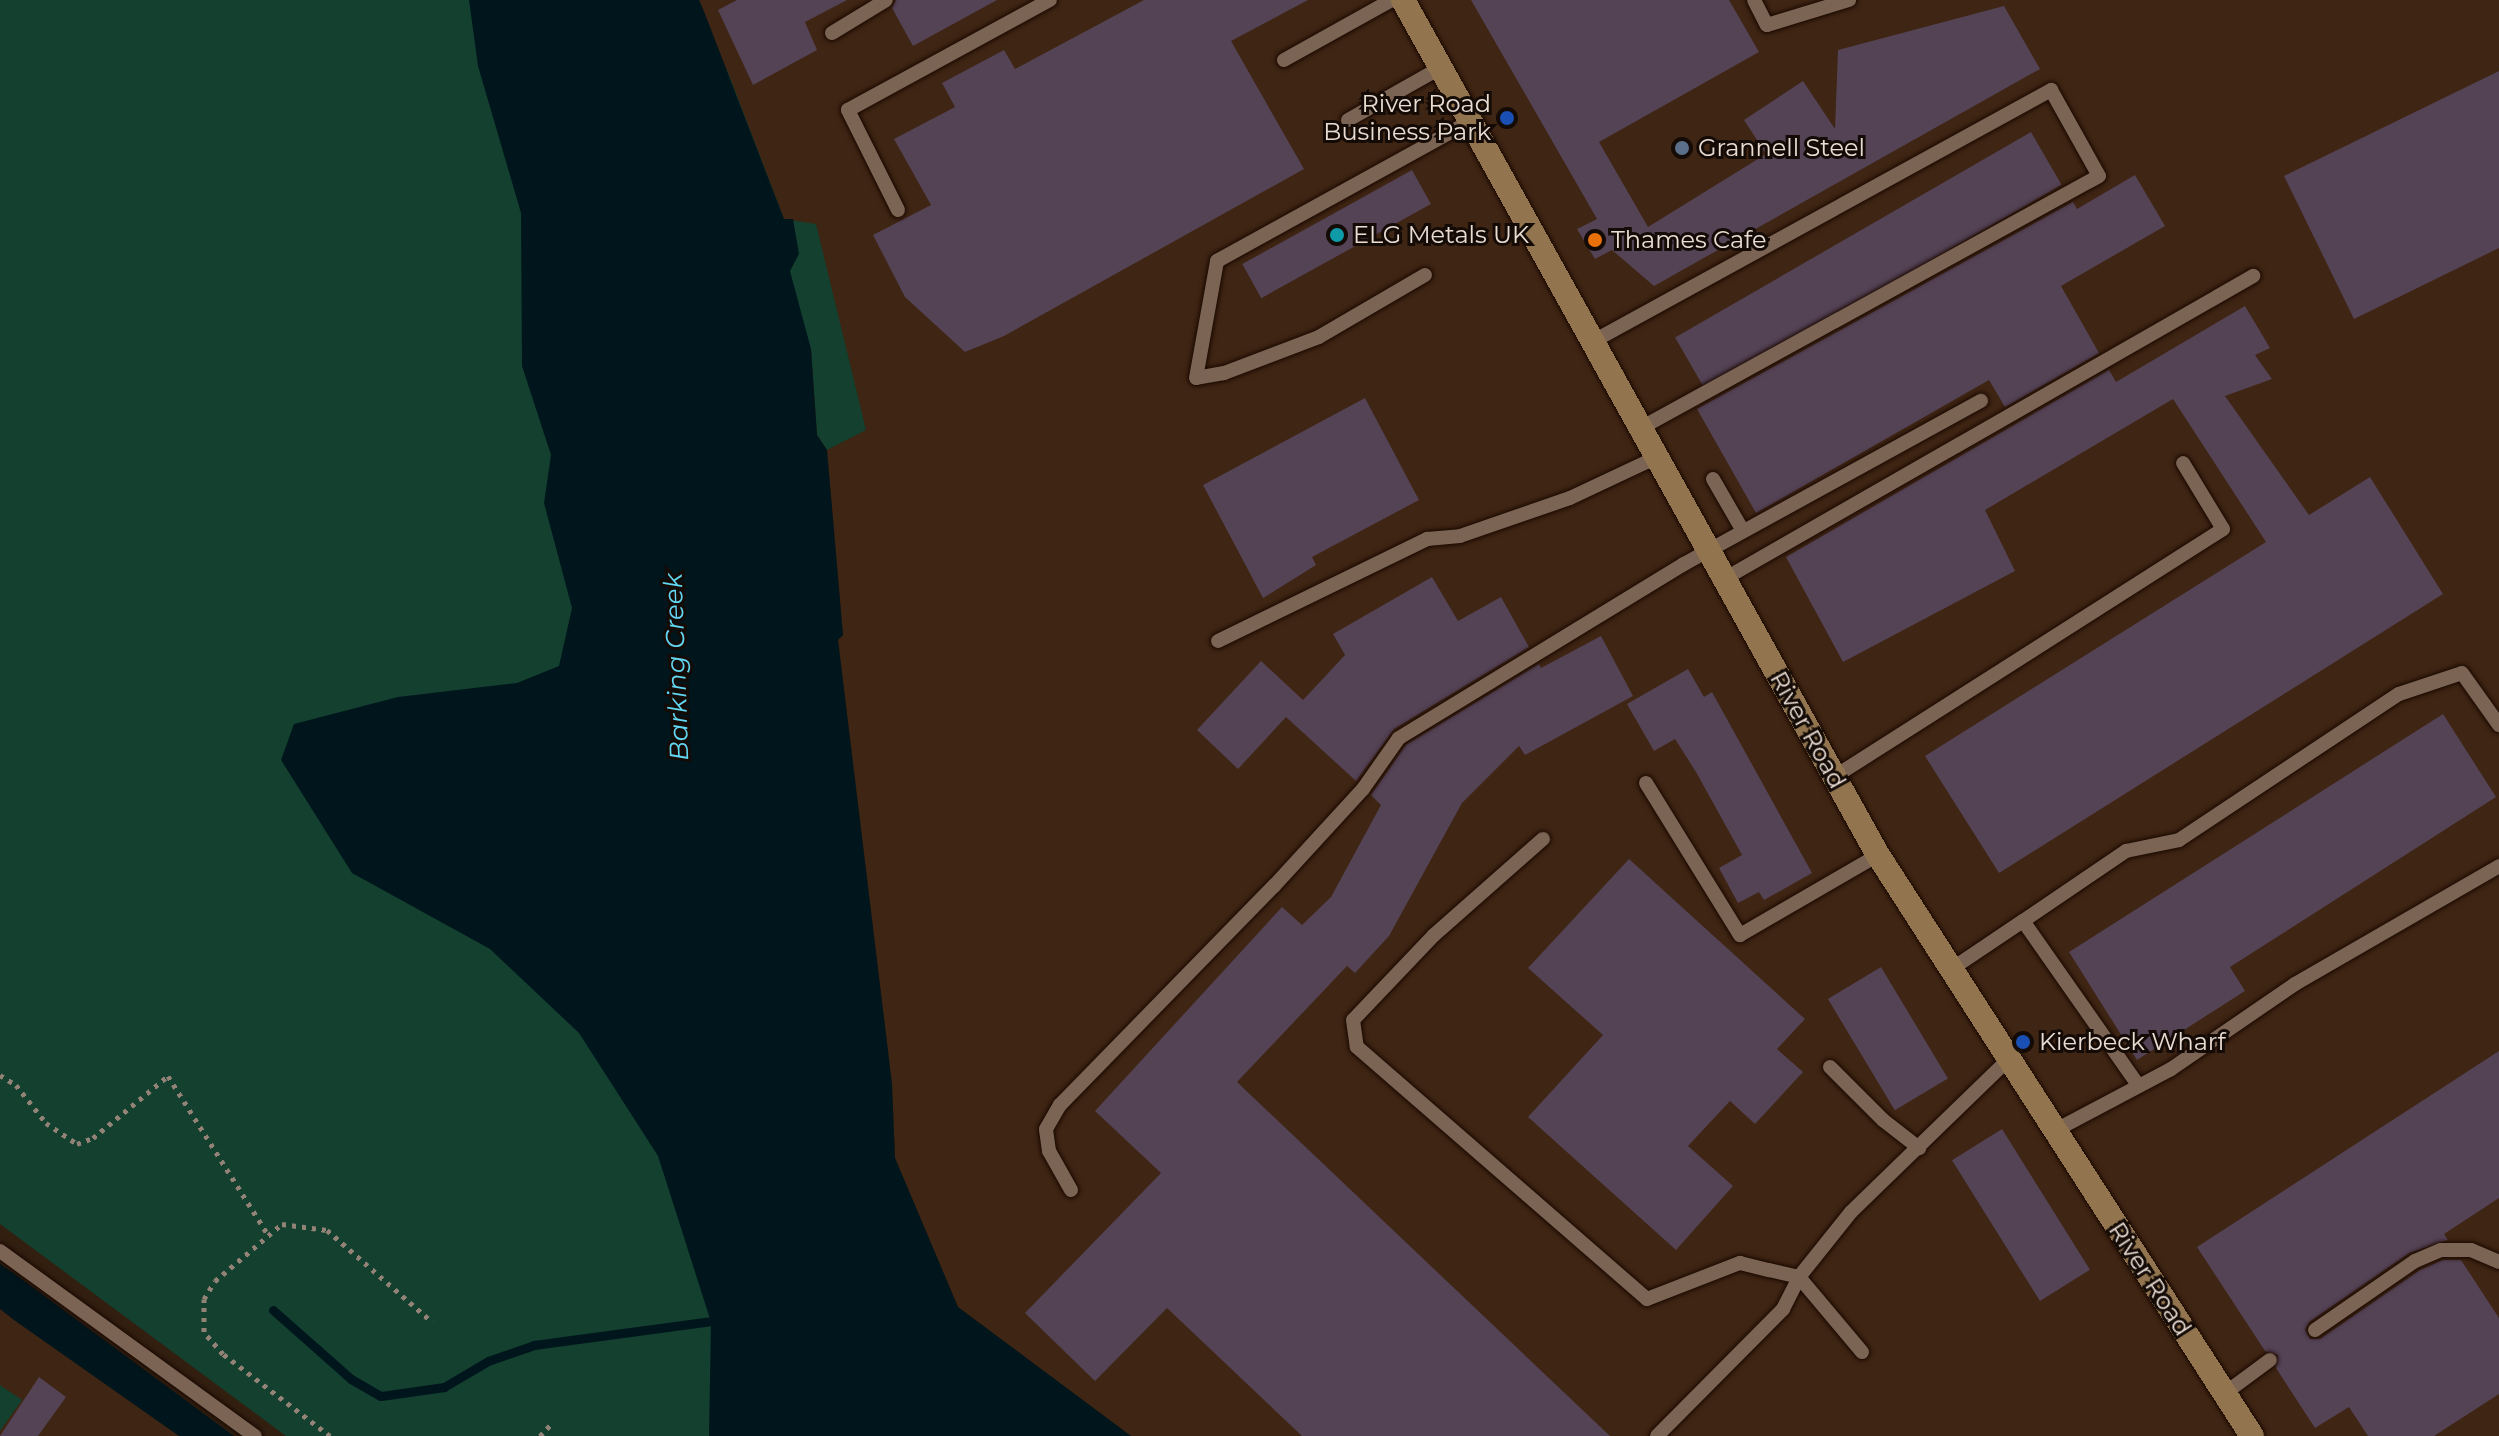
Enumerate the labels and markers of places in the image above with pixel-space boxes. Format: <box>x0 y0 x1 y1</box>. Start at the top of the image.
place label: River Road Business Park <box>1323 90 1491 146</box>
marker: River Road Business Park <box>1498 109 1516 127</box>
place label: Grannell Steel <box>1698 134 1865 162</box>
marker: Grannell Steel <box>1673 139 1691 157</box>
place label: ELG Metals UK <box>1353 221 1529 249</box>
marker: ELG Metals UK <box>1328 226 1346 244</box>
place label: Thames Cafe <box>1611 226 1767 254</box>
marker: Thames Cafe <box>1586 231 1604 249</box>
place label: Kierbeck Wharf <box>2039 1028 2226 1056</box>
marker: Kierbeck Wharf <box>2014 1033 2032 1051</box>

